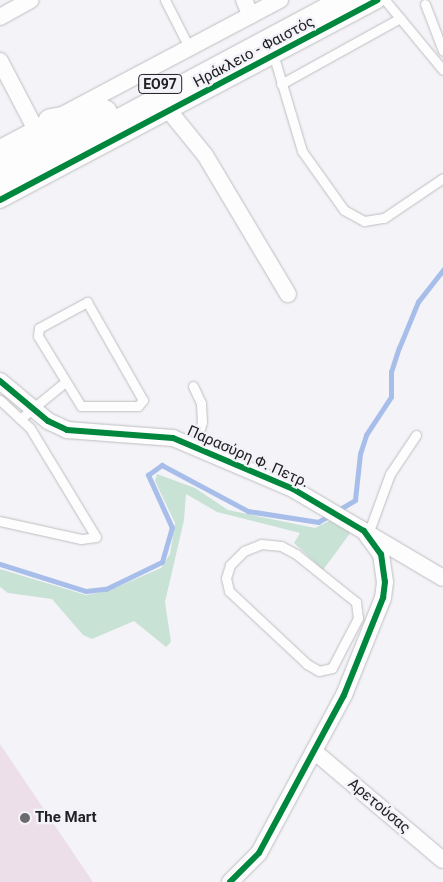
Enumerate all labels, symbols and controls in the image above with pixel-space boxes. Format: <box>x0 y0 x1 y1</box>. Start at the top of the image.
street label: Ηράκλειο - Φαιστός <box>190 13 318 91</box>
road number: ΕΟ97 <box>138 72 182 96</box>
street label: Παρασύρη Φ. Πετρ. <box>184 422 312 492</box>
street label: Αρετούσας <box>344 775 414 837</box>
place label: The Mart <box>35 809 97 827</box>
marker: The Mart <box>19 812 31 824</box>

